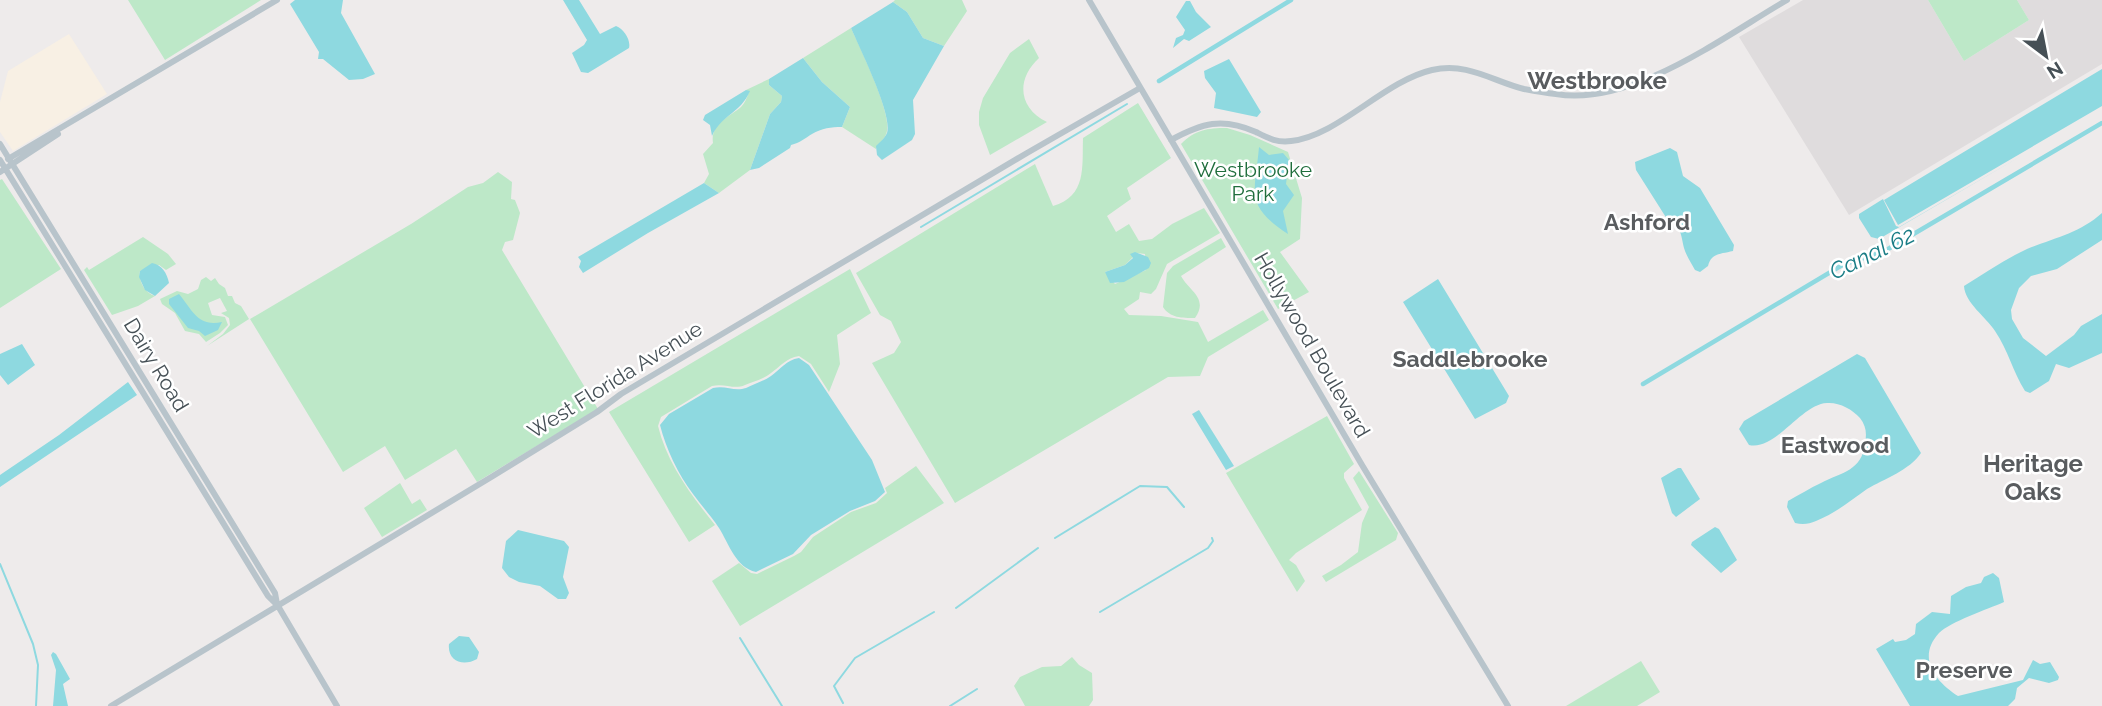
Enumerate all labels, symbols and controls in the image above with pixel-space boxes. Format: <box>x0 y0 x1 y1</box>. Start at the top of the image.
north arrow <box>2011 21 2081 91</box>
text: N <box>2043 57 2067 84</box>
district label: Westbrooke <box>1527 66 1667 95</box>
park label: Westbrooke Park <box>1194 157 1312 206</box>
district label: Ashford <box>1604 208 1690 235</box>
water label: Canal 62 <box>1825 220 1919 285</box>
street label: Hollywood Boulevard <box>1249 248 1376 442</box>
street label: Dairy Road <box>119 313 194 416</box>
street label: West Florida Avenue <box>523 316 707 443</box>
district label: Saddlebrooke <box>1392 345 1548 372</box>
district label: Eastwood <box>1781 431 1889 458</box>
district label: Heritage Oaks <box>1983 449 2083 506</box>
district label: Preserve <box>1916 656 2013 683</box>

